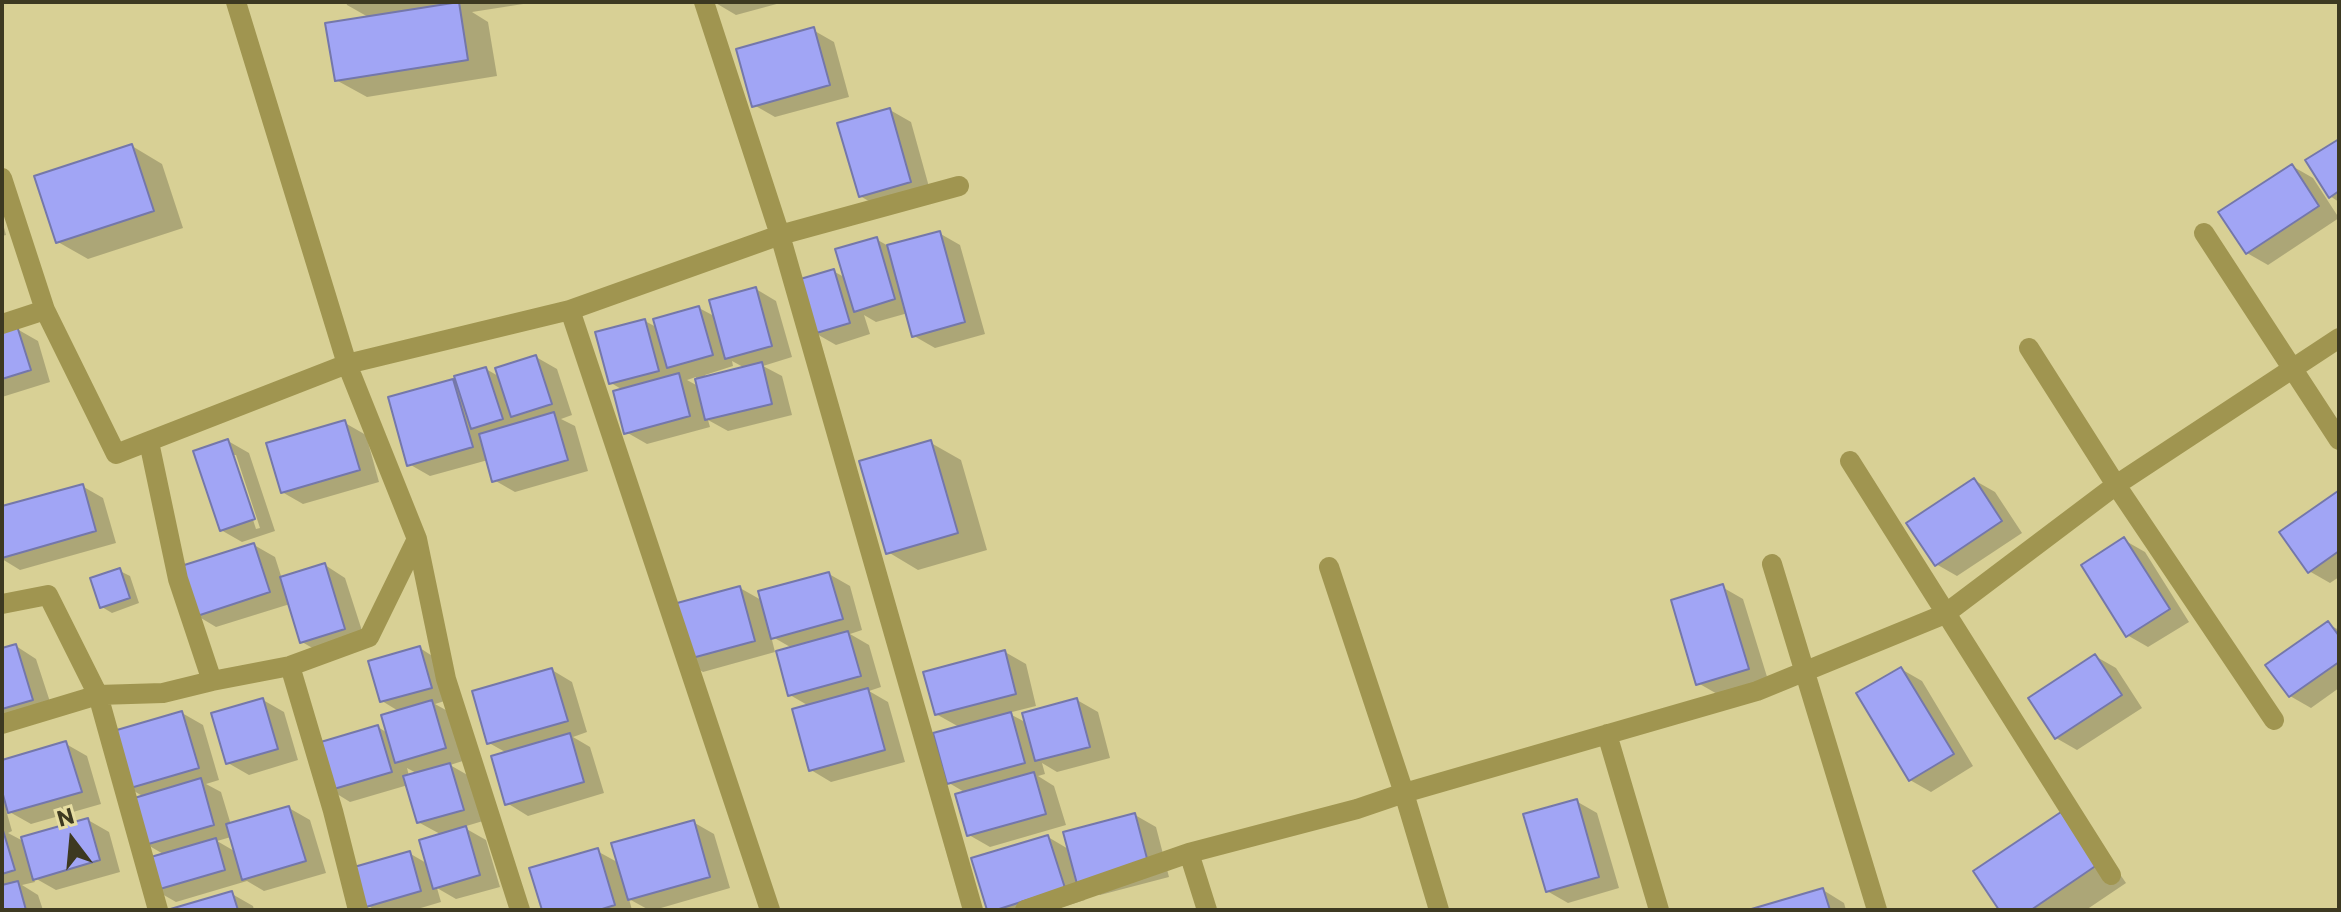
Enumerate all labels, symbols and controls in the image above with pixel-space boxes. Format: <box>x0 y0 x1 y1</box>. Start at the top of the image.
north arrow <box>32 800 112 880</box>
text: N <box>54 801 77 832</box>

